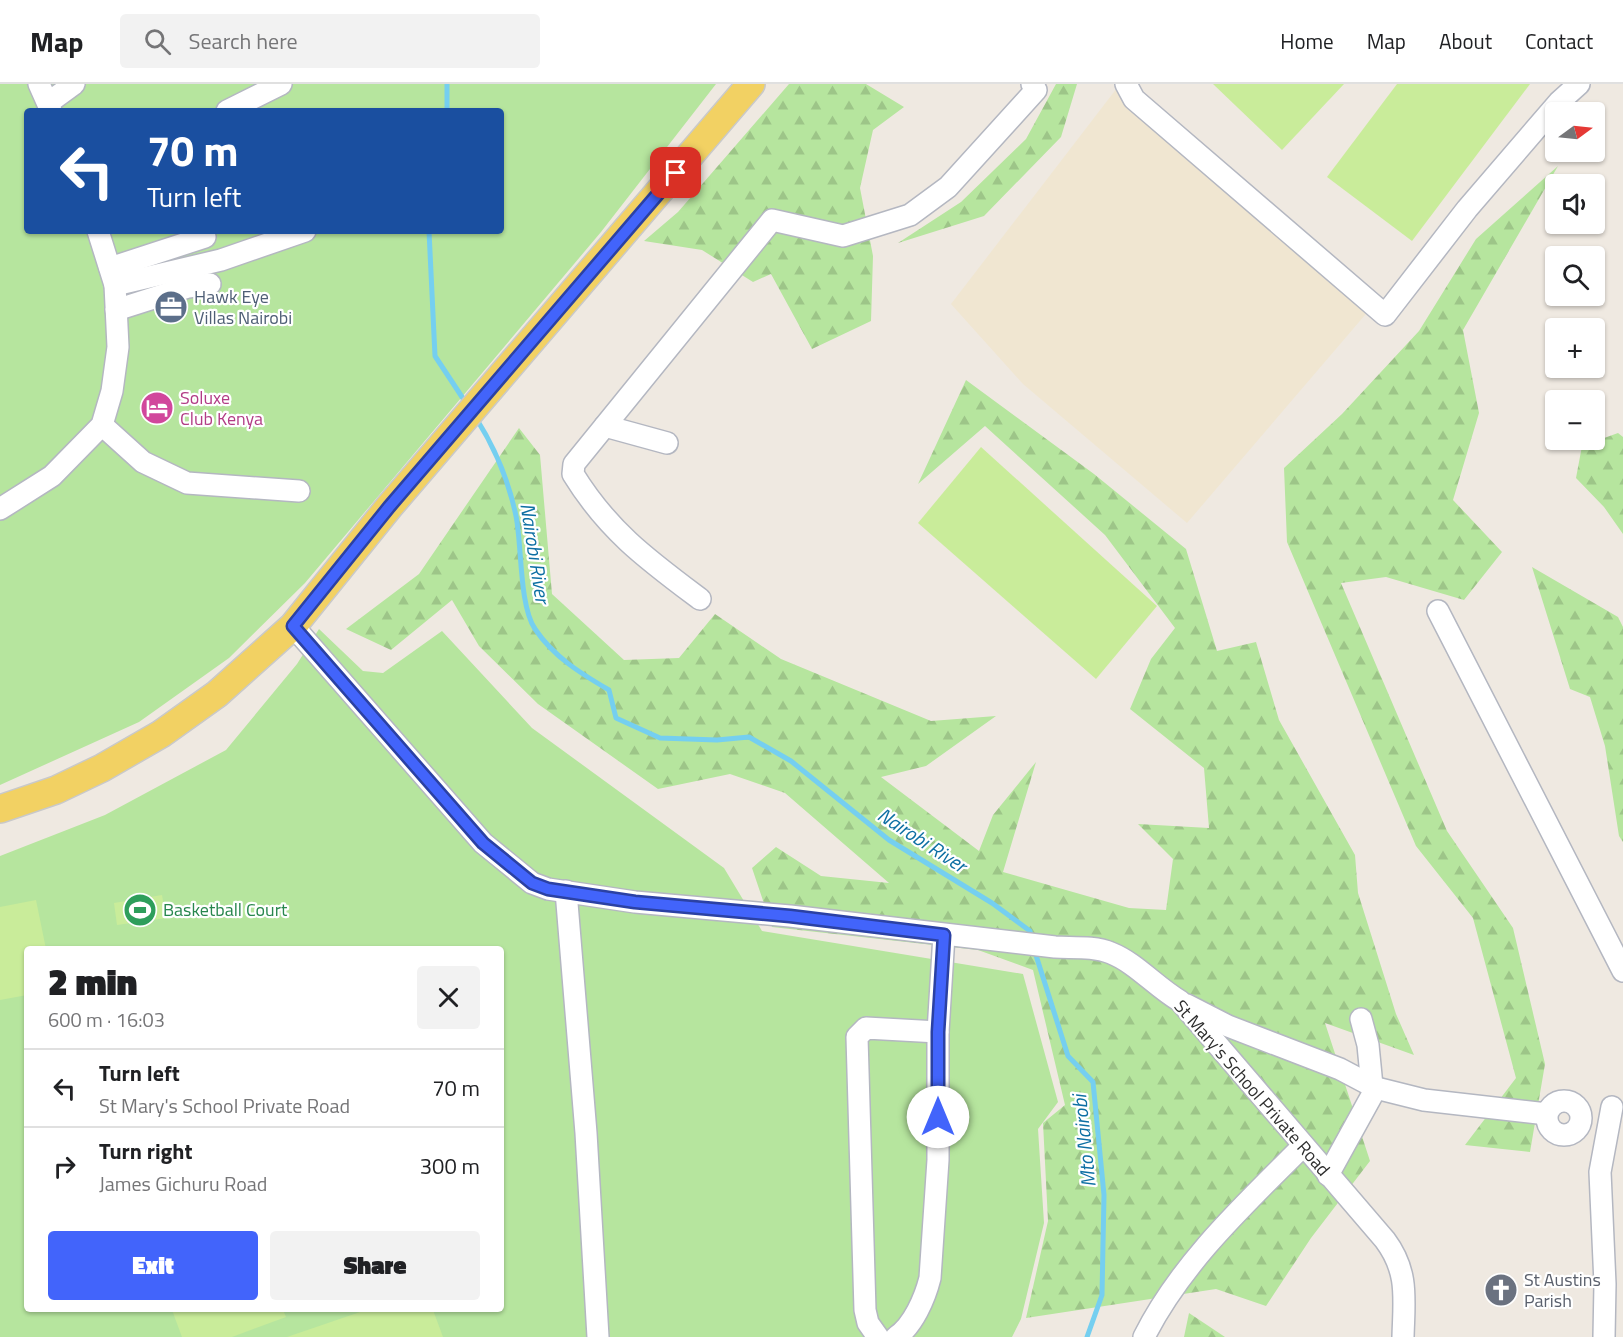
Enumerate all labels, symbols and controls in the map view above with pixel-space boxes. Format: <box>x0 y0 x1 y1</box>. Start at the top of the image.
search box <box>120 14 540 68</box>
text: Map <box>30 20 84 63</box>
text: Search here <box>189 24 298 58</box>
icon: search <box>141 25 174 58</box>
text: Home <box>1280 25 1334 57</box>
text: Map <box>1367 25 1406 57</box>
text: About <box>1439 25 1492 57</box>
text: Contact <box>1525 25 1593 57</box>
north arrow <box>1545 102 1605 162</box>
map controls <box>1545 102 1605 450</box>
text: 70 m <box>147 118 239 182</box>
icon: left <box>48 132 126 210</box>
pin <box>650 147 701 198</box>
icon: arrive <box>659 156 692 189</box>
button: sound <box>1545 174 1605 234</box>
text: Turn left <box>147 176 241 217</box>
button: search <box>1545 246 1605 306</box>
place label: Hawk Eye Villas Nairobi <box>194 283 292 331</box>
office icon: Hawk Eye Villas Nairobi <box>153 289 189 325</box>
button: + <box>1545 318 1605 378</box>
place label: Soluxe Club Kenya <box>180 384 263 432</box>
hotel icon: Soluxe Club Kenya <box>139 390 175 426</box>
button: − <box>1545 390 1605 450</box>
water label: Nairobi River <box>512 501 559 608</box>
water label: Nairobi River <box>872 799 975 882</box>
sports icon: Basketball Court <box>122 892 158 928</box>
place label: Basketball Court <box>163 896 288 923</box>
text: 2 min <box>48 954 137 1009</box>
button: close <box>417 966 480 1029</box>
street label: St Mary's School Private Road <box>1168 994 1337 1182</box>
text: 600 m · 16:03 <box>48 1004 165 1035</box>
text: Turn left <box>99 1056 180 1090</box>
text: 70 m <box>432 1071 480 1105</box>
icon: left <box>48 1072 81 1105</box>
position arrow <box>906 1085 970 1149</box>
text: St Mary's School Private Road <box>99 1090 350 1121</box>
water label: Mto Nairobi <box>1063 1090 1104 1189</box>
text: Turn right <box>99 1134 193 1168</box>
text: 300 m <box>420 1149 480 1183</box>
icon: right <box>48 1150 81 1183</box>
text: James Gichuru Road <box>99 1168 267 1199</box>
button: Exit <box>48 1231 258 1300</box>
button: Share <box>270 1231 480 1300</box>
place label: St Austins Parish <box>1524 1266 1601 1314</box>
church icon: St Austins Parish <box>1483 1272 1519 1308</box>

